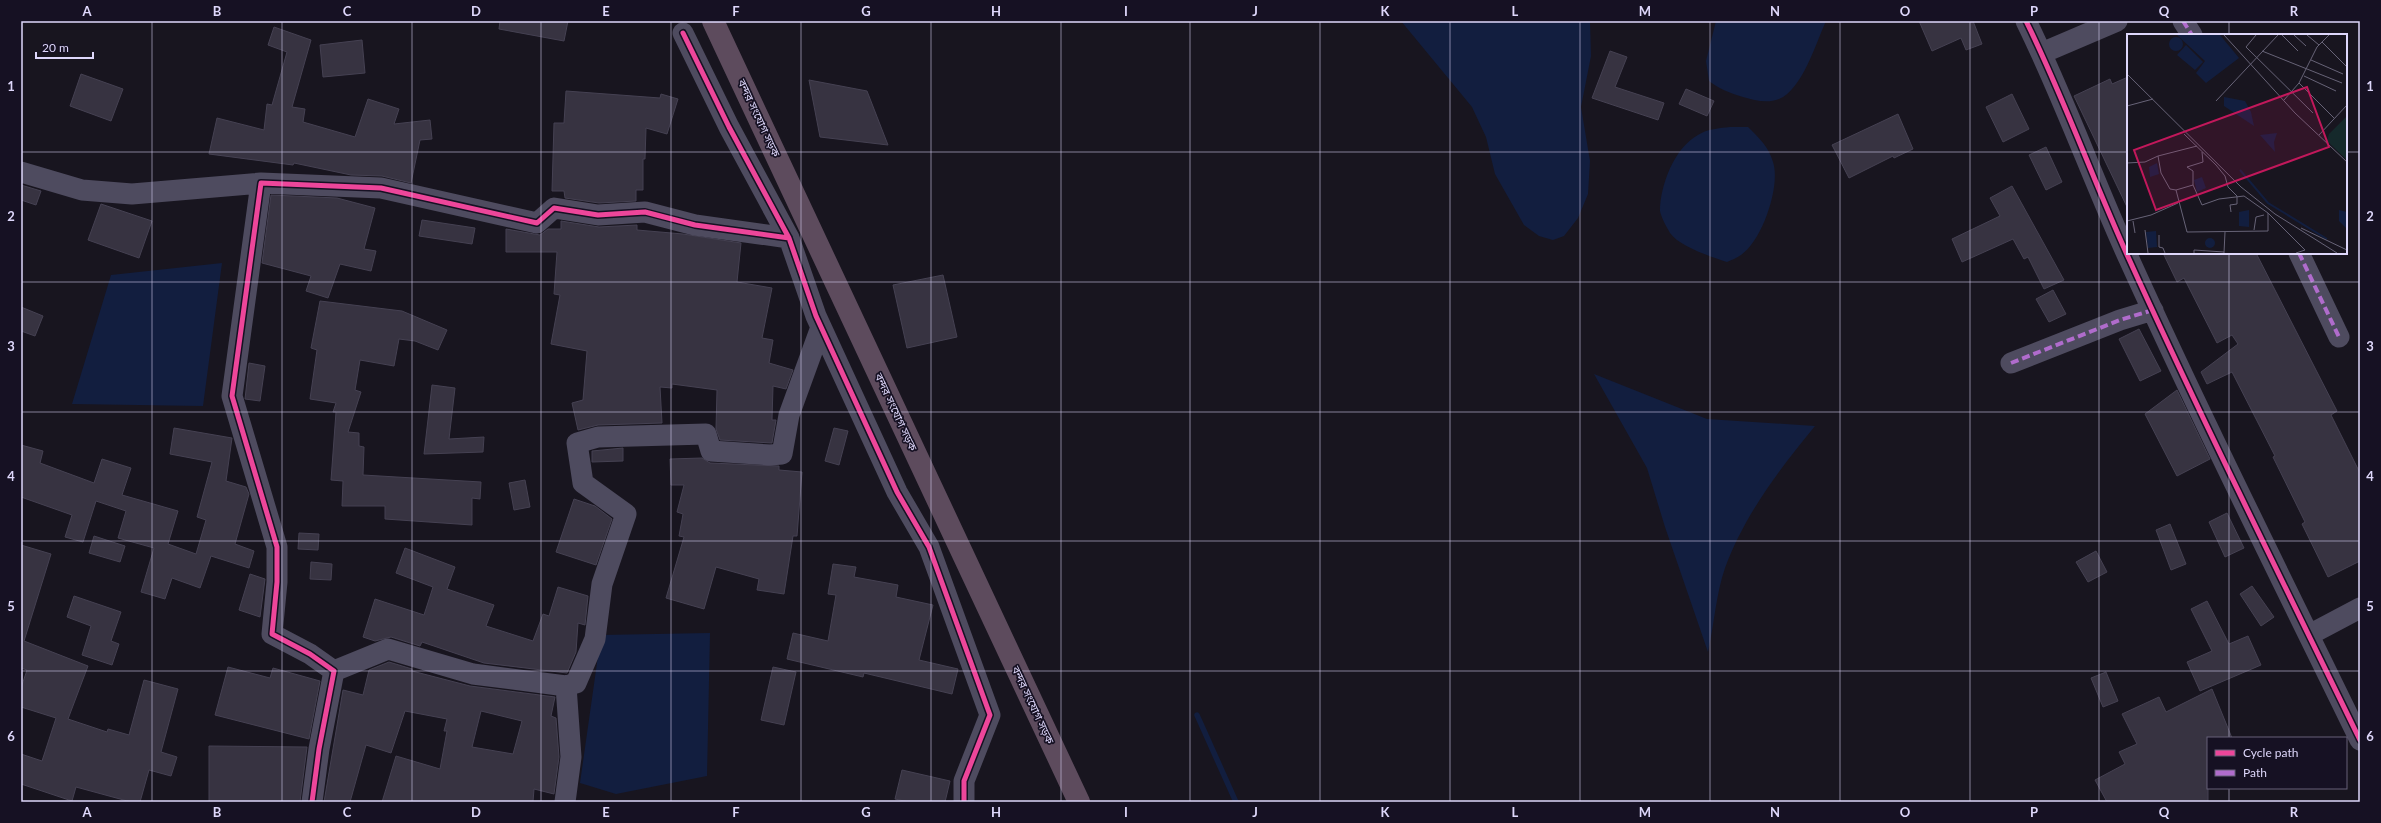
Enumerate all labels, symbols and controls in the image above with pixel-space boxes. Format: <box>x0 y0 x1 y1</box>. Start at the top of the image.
text: A <box>81 3 92 19</box>
text: B <box>213 3 222 19</box>
text: C <box>343 3 352 19</box>
text: D <box>471 3 481 19</box>
text: E <box>602 3 610 19</box>
text: F <box>732 3 740 19</box>
text: G <box>861 3 871 19</box>
text: H <box>991 3 1001 19</box>
text: I <box>1124 3 1128 19</box>
text: J <box>1252 3 1258 19</box>
text: K <box>1381 3 1391 19</box>
text: L <box>1512 3 1519 19</box>
text: M <box>1639 3 1651 19</box>
text: N <box>1770 3 1780 19</box>
text: O <box>1900 3 1911 19</box>
text: P <box>2030 3 2038 19</box>
text: Q <box>2159 3 2170 19</box>
text: R <box>2290 3 2299 19</box>
scale bar <box>36 34 93 60</box>
inset map <box>2127 34 2347 254</box>
text: 20 m <box>42 40 69 55</box>
street label: বন্দর সংযোগ সড়ক <box>735 76 783 159</box>
text: 1 <box>7 78 15 94</box>
text: 1 <box>2366 78 2374 94</box>
text: 2 <box>7 208 15 224</box>
text: 2 <box>2366 208 2374 224</box>
text: 3 <box>7 338 15 354</box>
text: 3 <box>2366 338 2374 354</box>
street label: বন্দর সংযোগ সড়ক <box>872 370 920 453</box>
text: 4 <box>7 468 15 484</box>
text: 4 <box>2366 468 2374 484</box>
text: 5 <box>7 598 15 614</box>
text: 5 <box>2366 598 2374 614</box>
street label: বন্দর সংযোগ সড়ক <box>1009 663 1057 746</box>
text: 6 <box>7 728 15 744</box>
text: 6 <box>2366 728 2374 744</box>
legend <box>2207 737 2347 789</box>
text: Cycle path <box>2243 745 2298 760</box>
text: Path <box>2243 765 2267 780</box>
text: A <box>81 804 92 820</box>
text: B <box>213 804 222 820</box>
text: C <box>343 804 352 820</box>
text: D <box>471 804 481 820</box>
text: E <box>602 804 610 820</box>
text: F <box>732 804 740 820</box>
text: G <box>861 804 871 820</box>
text: H <box>991 804 1001 820</box>
text: I <box>1124 804 1128 820</box>
text: J <box>1252 804 1258 820</box>
text: K <box>1381 804 1391 820</box>
text: L <box>1512 804 1519 820</box>
text: M <box>1639 804 1651 820</box>
text: N <box>1770 804 1780 820</box>
text: O <box>1900 804 1911 820</box>
text: P <box>2030 804 2038 820</box>
text: Q <box>2159 804 2170 820</box>
text: R <box>2290 804 2299 820</box>

